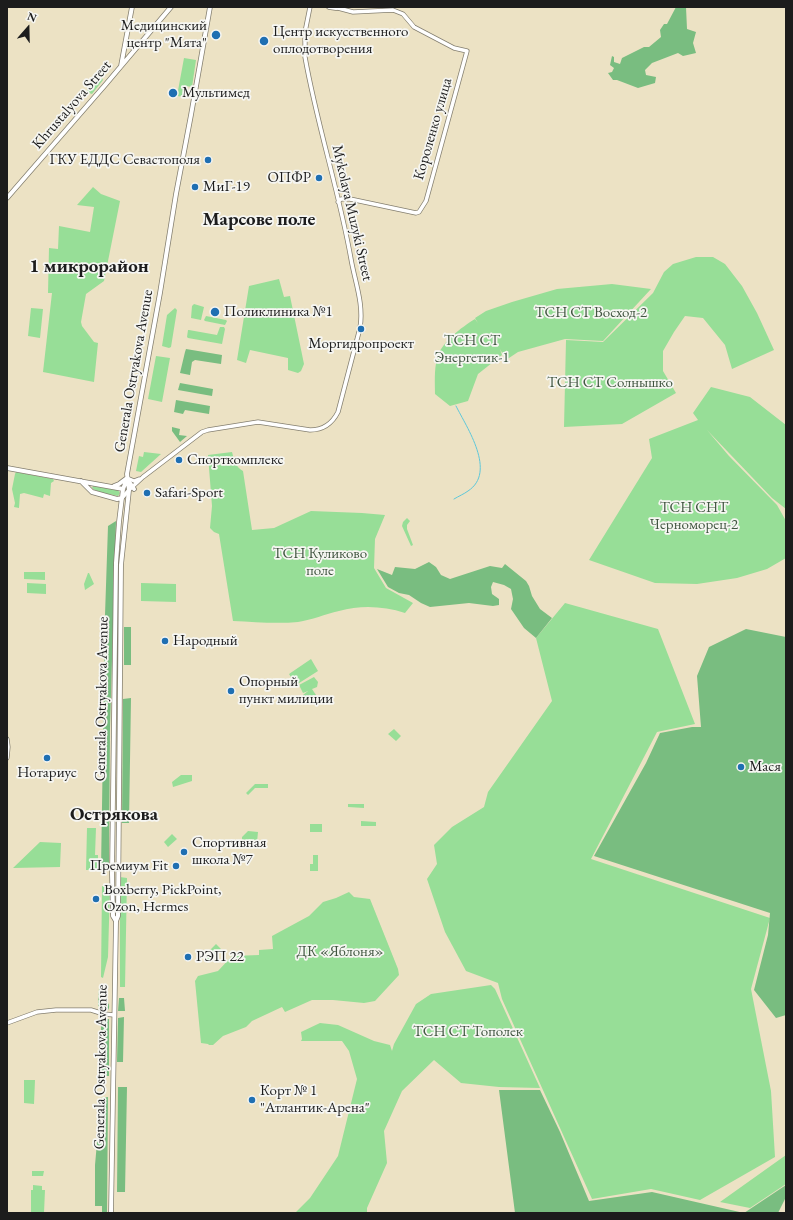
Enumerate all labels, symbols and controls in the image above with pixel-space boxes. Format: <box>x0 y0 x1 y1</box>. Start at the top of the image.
north arrow <box>8 8 48 48</box>
text: N <box>26 9 39 25</box>
place label: Медицинский центр "Мята" <box>121 17 207 52</box>
place label: Центр искусственного оплодотворения <box>273 23 408 58</box>
marker: Медицинский центр "Мята" <box>210 29 222 41</box>
marker: Центр искусственного оплодотворения <box>258 35 270 47</box>
street label: Khrustalyova Street <box>29 57 115 153</box>
street label: Короленко улица <box>410 76 456 182</box>
place label: Мультимед <box>182 84 250 102</box>
marker: Мультимед <box>167 87 179 99</box>
street label: Mykolaya Muzyki Street <box>328 143 376 283</box>
place label: ГКУ ЕДДС Севастополя <box>49 151 200 169</box>
marker: ГКУ ЕДДС Севастополя <box>203 155 213 165</box>
place label: ОПФР <box>267 169 311 187</box>
marker: ОПФР <box>314 173 324 183</box>
place label: МиГ-19 <box>203 178 250 196</box>
marker: МиГ-19 <box>190 182 200 192</box>
district label: Марсове поле <box>203 209 315 231</box>
district label: 1 микрорайон <box>29 256 149 278</box>
street label: Generala Ostryakova Avenue <box>111 288 157 454</box>
place label: Поликлиника №1 <box>224 303 333 321</box>
park label: ТСН СТ Восход-2 <box>535 304 647 322</box>
marker: Поликлиника №1 <box>209 306 221 318</box>
marker: Моргидропроект <box>356 324 366 334</box>
park label: ТСН СТ Энергетик-1 <box>435 332 509 367</box>
place label: Моргидропроект <box>308 335 414 353</box>
park label: ТСН СТ Солнышко <box>547 374 673 392</box>
place label: Спорткомплекс <box>187 451 284 469</box>
marker: Спорткомплекс <box>174 455 184 465</box>
place label: Safari-Sport <box>155 484 223 502</box>
marker: Safari-Sport <box>142 488 152 498</box>
park label: ТСН СНТ Черноморец-2 <box>650 499 738 534</box>
park label: ТСН Куликово поле <box>273 545 367 580</box>
street label: Generala Ostryakova Avenue <box>92 616 112 782</box>
place label: Народный <box>173 632 238 650</box>
marker: Народный <box>160 636 170 646</box>
place label: Опорный пункт милиции <box>239 673 333 708</box>
marker: Опорный пункт милиции <box>226 686 236 696</box>
marker: Нотариус <box>42 753 52 763</box>
place label: Мася <box>749 758 781 776</box>
marker: Мася <box>736 762 746 772</box>
place label: Нотариус <box>17 764 77 782</box>
district label: Острякова <box>70 804 158 826</box>
place label: Спортивная школа №7 <box>192 834 266 869</box>
marker: Спортивная школа №7 <box>179 847 189 857</box>
place label: Премиум Fit <box>90 857 168 875</box>
marker: Премиум Fit <box>171 861 181 871</box>
place label: Boxberry, PickPoint, Ozon, Hermes <box>104 881 222 916</box>
marker: Boxberry, PickPoint, Ozon, Hermes <box>91 894 101 904</box>
park label: ДК «Яблоня» <box>296 943 384 961</box>
place label: РЭП 22 <box>196 948 244 966</box>
marker: РЭП 22 <box>183 952 193 962</box>
street label: Generala Ostryakova Avenue <box>91 984 111 1150</box>
park label: ТСН СТ Тополек <box>413 1023 523 1041</box>
place label: Корт № 1 "Атлантик-Арена" <box>260 1082 370 1117</box>
marker: Корт № 1 "Атлантик-Арена" <box>247 1095 257 1105</box>

